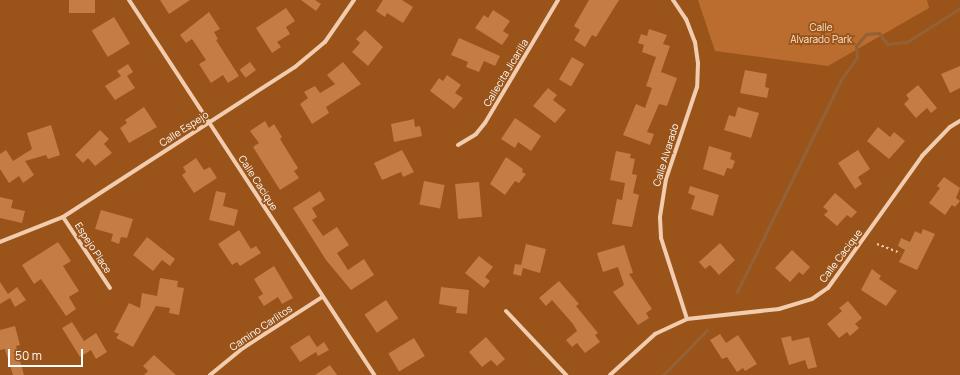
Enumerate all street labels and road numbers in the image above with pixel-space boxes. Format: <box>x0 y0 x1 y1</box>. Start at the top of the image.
street label: Callecita Jicarilla <box>481 37 531 109</box>
street label: Calle Espejo <box>157 109 211 149</box>
street label: Calle Alvarado <box>651 122 681 188</box>
street label: Calle Cacique <box>236 153 280 213</box>
street label: Espejo Place <box>72 220 114 276</box>
street label: Calle Cacique <box>817 227 865 285</box>
street label: Camino Carlitos <box>227 303 295 353</box>

